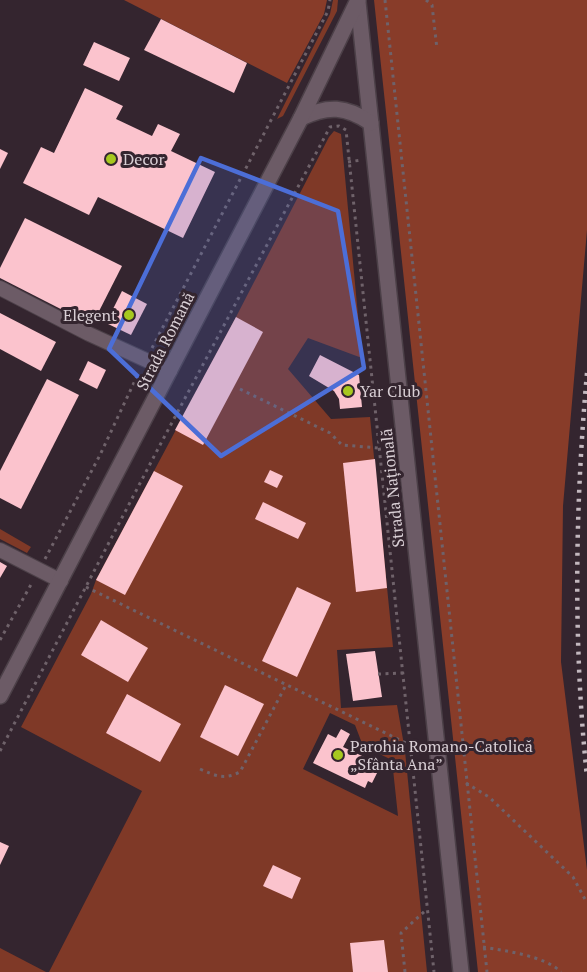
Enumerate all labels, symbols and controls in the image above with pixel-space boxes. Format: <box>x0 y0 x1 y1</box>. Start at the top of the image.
place label: Decor <box>123 148 165 170</box>
marker: Decor <box>104 152 118 166</box>
street label: Strada Romană <box>131 288 199 394</box>
place label: Elegent <box>63 304 117 326</box>
marker: Elegent <box>122 308 136 322</box>
place label: Yar Club <box>360 380 420 402</box>
marker: Yar Club <box>341 384 355 398</box>
street label: Strada Națională <box>375 427 409 549</box>
place label: Parohia Romano-Catolică „Sfânta Ana” <box>350 735 533 775</box>
marker: Parohia Romano-Catolică „Sfânta Ana” <box>331 748 345 762</box>

